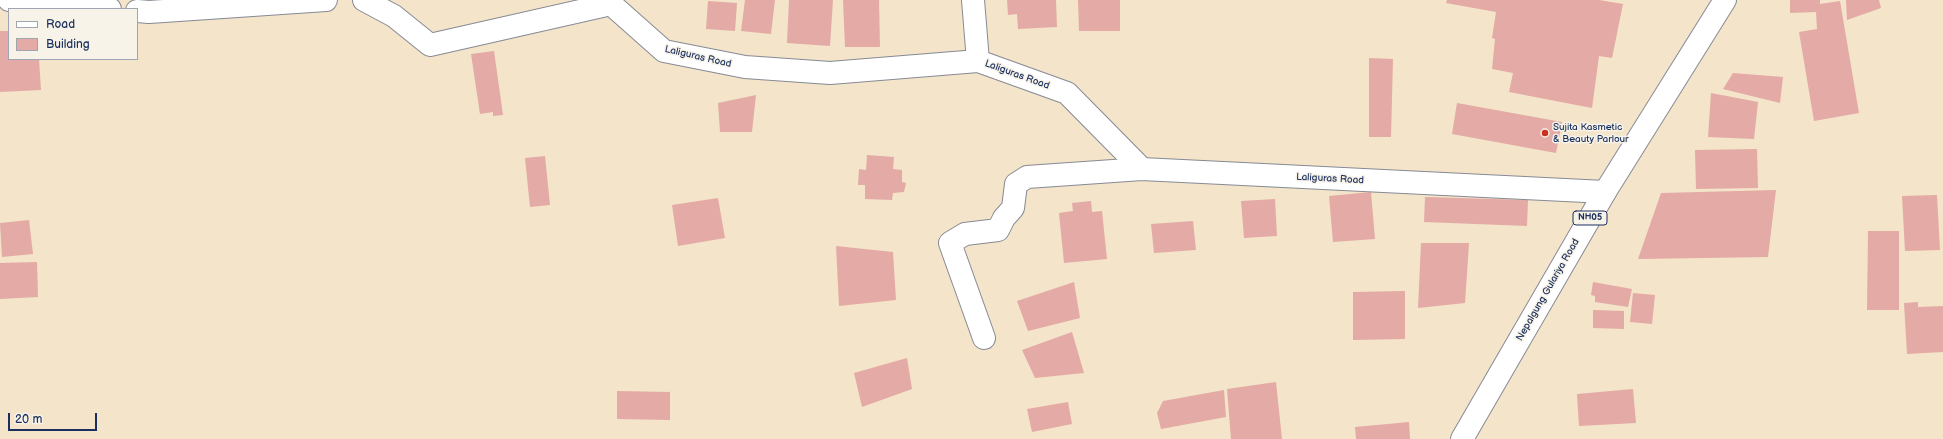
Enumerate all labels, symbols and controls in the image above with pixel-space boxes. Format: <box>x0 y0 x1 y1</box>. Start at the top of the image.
legend <box>8 8 138 60</box>
text: Road <box>46 17 75 32</box>
text: Building <box>46 37 90 52</box>
street label: Laliguras Road <box>664 44 732 70</box>
street label: Laliguras Road <box>983 58 1051 92</box>
place label: Sujita Kasmetic & Beauty Parlour <box>1553 121 1629 144</box>
marker: Sujita Kasmetic & Beauty Parlour <box>1540 128 1550 138</box>
street label: Laliguras Road <box>1296 171 1364 187</box>
road number: NH05 <box>1573 211 1607 225</box>
street label: Nepalgung Gulariya Road <box>1514 237 1582 343</box>
scale bar <box>10 405 99 431</box>
text: 20 m <box>15 412 42 427</box>

